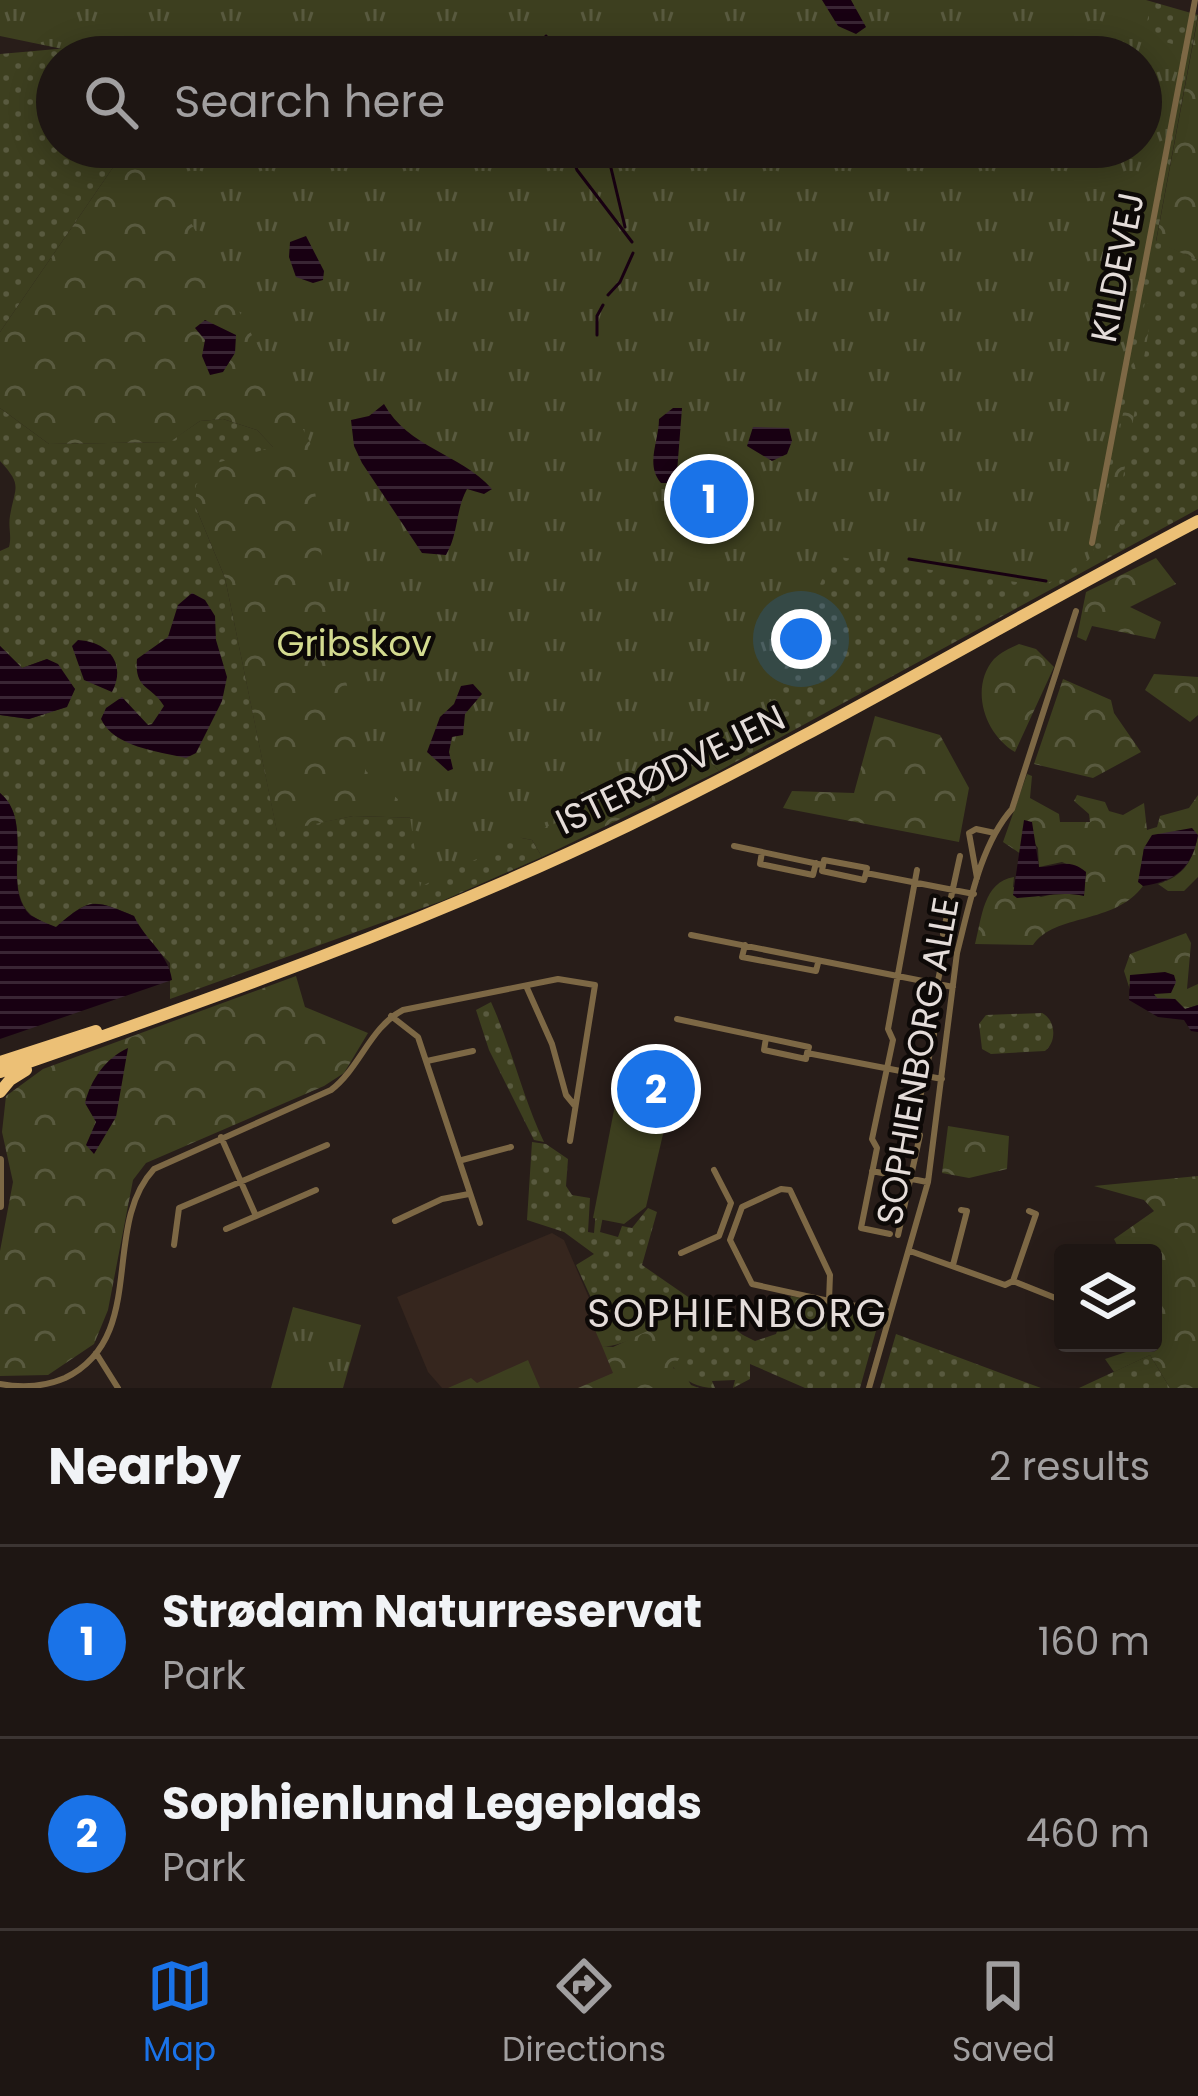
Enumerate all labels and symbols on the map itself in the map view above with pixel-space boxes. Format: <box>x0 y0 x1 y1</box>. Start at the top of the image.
street label: KILDEVEJ <box>1078 188 1157 346</box>
pin: 1 <box>670 454 748 544</box>
your location <box>771 609 831 669</box>
park label: Gribskov <box>276 618 432 669</box>
street label: ISTERØDVEJEN <box>547 692 793 847</box>
street label: SOPHIENBORG ALLE <box>864 893 971 1229</box>
pin: 2 <box>617 1044 695 1134</box>
district label: SOPHIENBORG <box>587 1286 889 1341</box>

